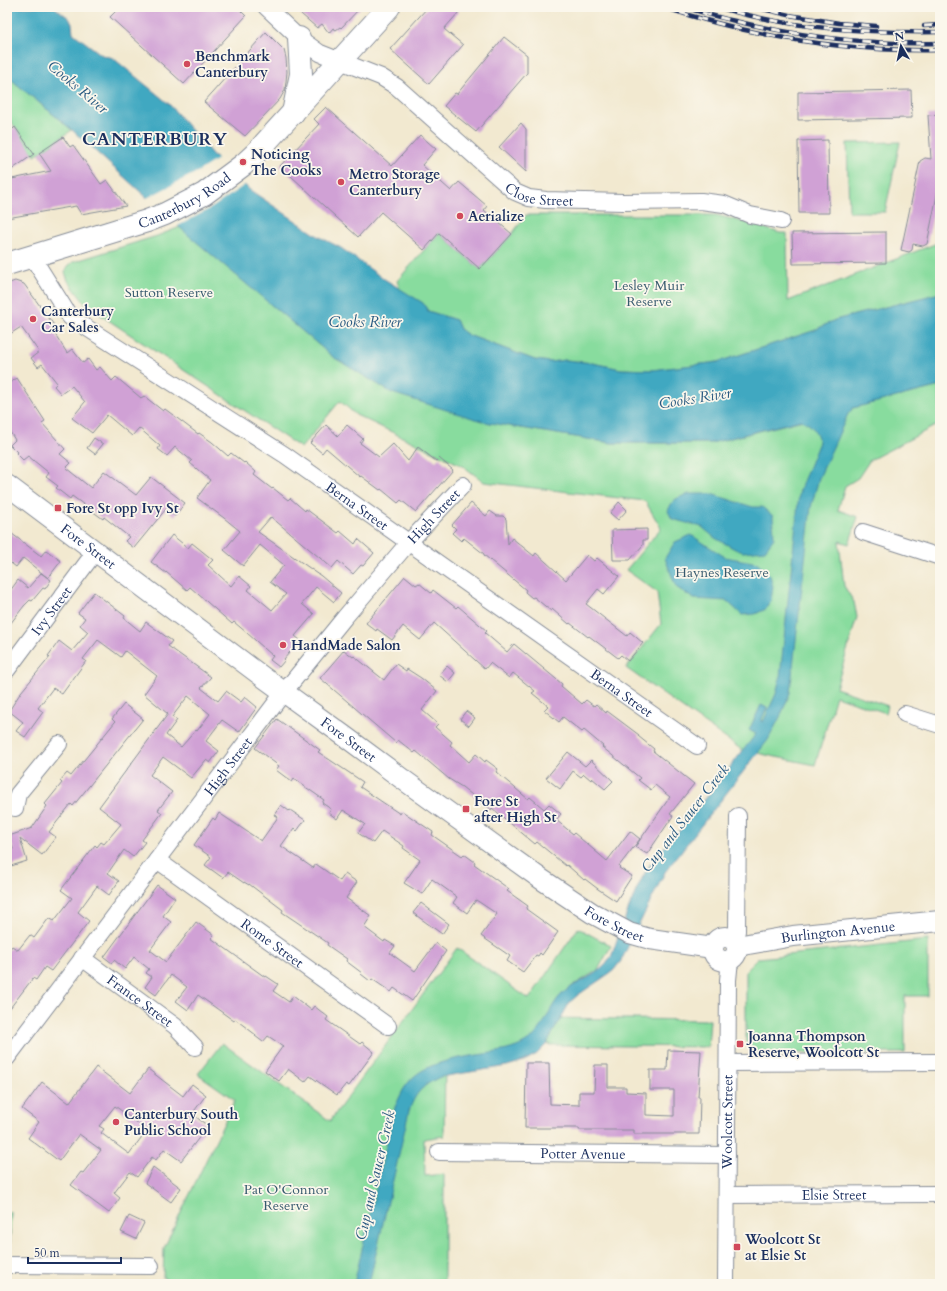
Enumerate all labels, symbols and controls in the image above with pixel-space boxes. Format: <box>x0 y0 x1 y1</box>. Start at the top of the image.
north arrow <box>881 26 921 66</box>
text: N <box>894 28 906 45</box>
place label: Benchmark Canterbury <box>195 47 270 82</box>
water label: Cooks River <box>44 56 113 119</box>
marker: Benchmark Canterbury <box>182 59 192 69</box>
district label: CANTERBURY <box>82 127 228 152</box>
place label: Noticing The Cooks <box>251 145 322 180</box>
marker: Noticing The Cooks <box>238 157 248 167</box>
place label: Metro Storage Canterbury <box>349 165 440 200</box>
street label: Canterbury Road <box>136 168 235 233</box>
marker: Metro Storage Canterbury <box>336 177 346 187</box>
street label: Close Street <box>501 178 574 210</box>
place label: Aerialize <box>468 207 524 226</box>
marker: Aerialize <box>455 211 465 221</box>
park label: Lesley Muir Reserve <box>614 276 685 311</box>
park label: Sutton Reserve <box>125 283 213 302</box>
place label: Canterbury Car Sales <box>41 302 114 337</box>
water label: Cooks River <box>328 312 403 332</box>
marker: Canterbury Car Sales <box>28 314 38 324</box>
water label: Cooks River <box>657 382 734 414</box>
street label: Berna Street <box>322 477 393 535</box>
street label: High Street <box>403 484 464 548</box>
place label: Fore St opp Ivy St <box>66 499 179 518</box>
marker: Fore St opp Ivy St <box>53 503 63 513</box>
street label: Fore Street <box>57 519 121 573</box>
park label: Haynes Reserve <box>675 563 769 582</box>
street label: Ivy Street <box>27 582 76 639</box>
place label: HandMade Salon <box>291 636 401 655</box>
marker: HandMade Salon <box>278 640 288 650</box>
street label: Berna Street <box>587 664 657 722</box>
street label: Fore Street <box>317 713 381 766</box>
street label: High Street <box>200 733 257 799</box>
water label: Cup and Saucer Creek <box>636 759 734 876</box>
place label: Fore St after High St <box>474 792 556 827</box>
marker: Fore St after High St <box>461 804 471 814</box>
street label: Fore Street <box>581 901 647 946</box>
street label: Rome Street <box>237 914 308 972</box>
street label: Burlington Avenue <box>779 916 896 948</box>
street label: France Street <box>103 970 177 1031</box>
place label: Joanna Thompson Reserve, Woolcott St <box>746 1027 879 1062</box>
marker: Joanna Thompson Reserve, Woolcott St <box>735 1039 745 1049</box>
street label: Woolcott Street <box>717 1074 737 1170</box>
place label: Canterbury South Public School <box>124 1105 239 1140</box>
water label: Cup and Saucer Creek <box>350 1108 400 1242</box>
marker: Canterbury South Public School <box>111 1117 121 1127</box>
street label: Potter Avenue <box>540 1144 626 1163</box>
park label: Pat O'Connor Reserve <box>244 1180 329 1215</box>
street label: Elsie Street <box>802 1185 867 1204</box>
place label: Woolcott St at Elsie St <box>744 1230 821 1265</box>
scale bar <box>28 1239 121 1265</box>
marker: Woolcott St at Elsie St <box>732 1242 742 1252</box>
text: 50 m <box>34 1245 61 1261</box>

